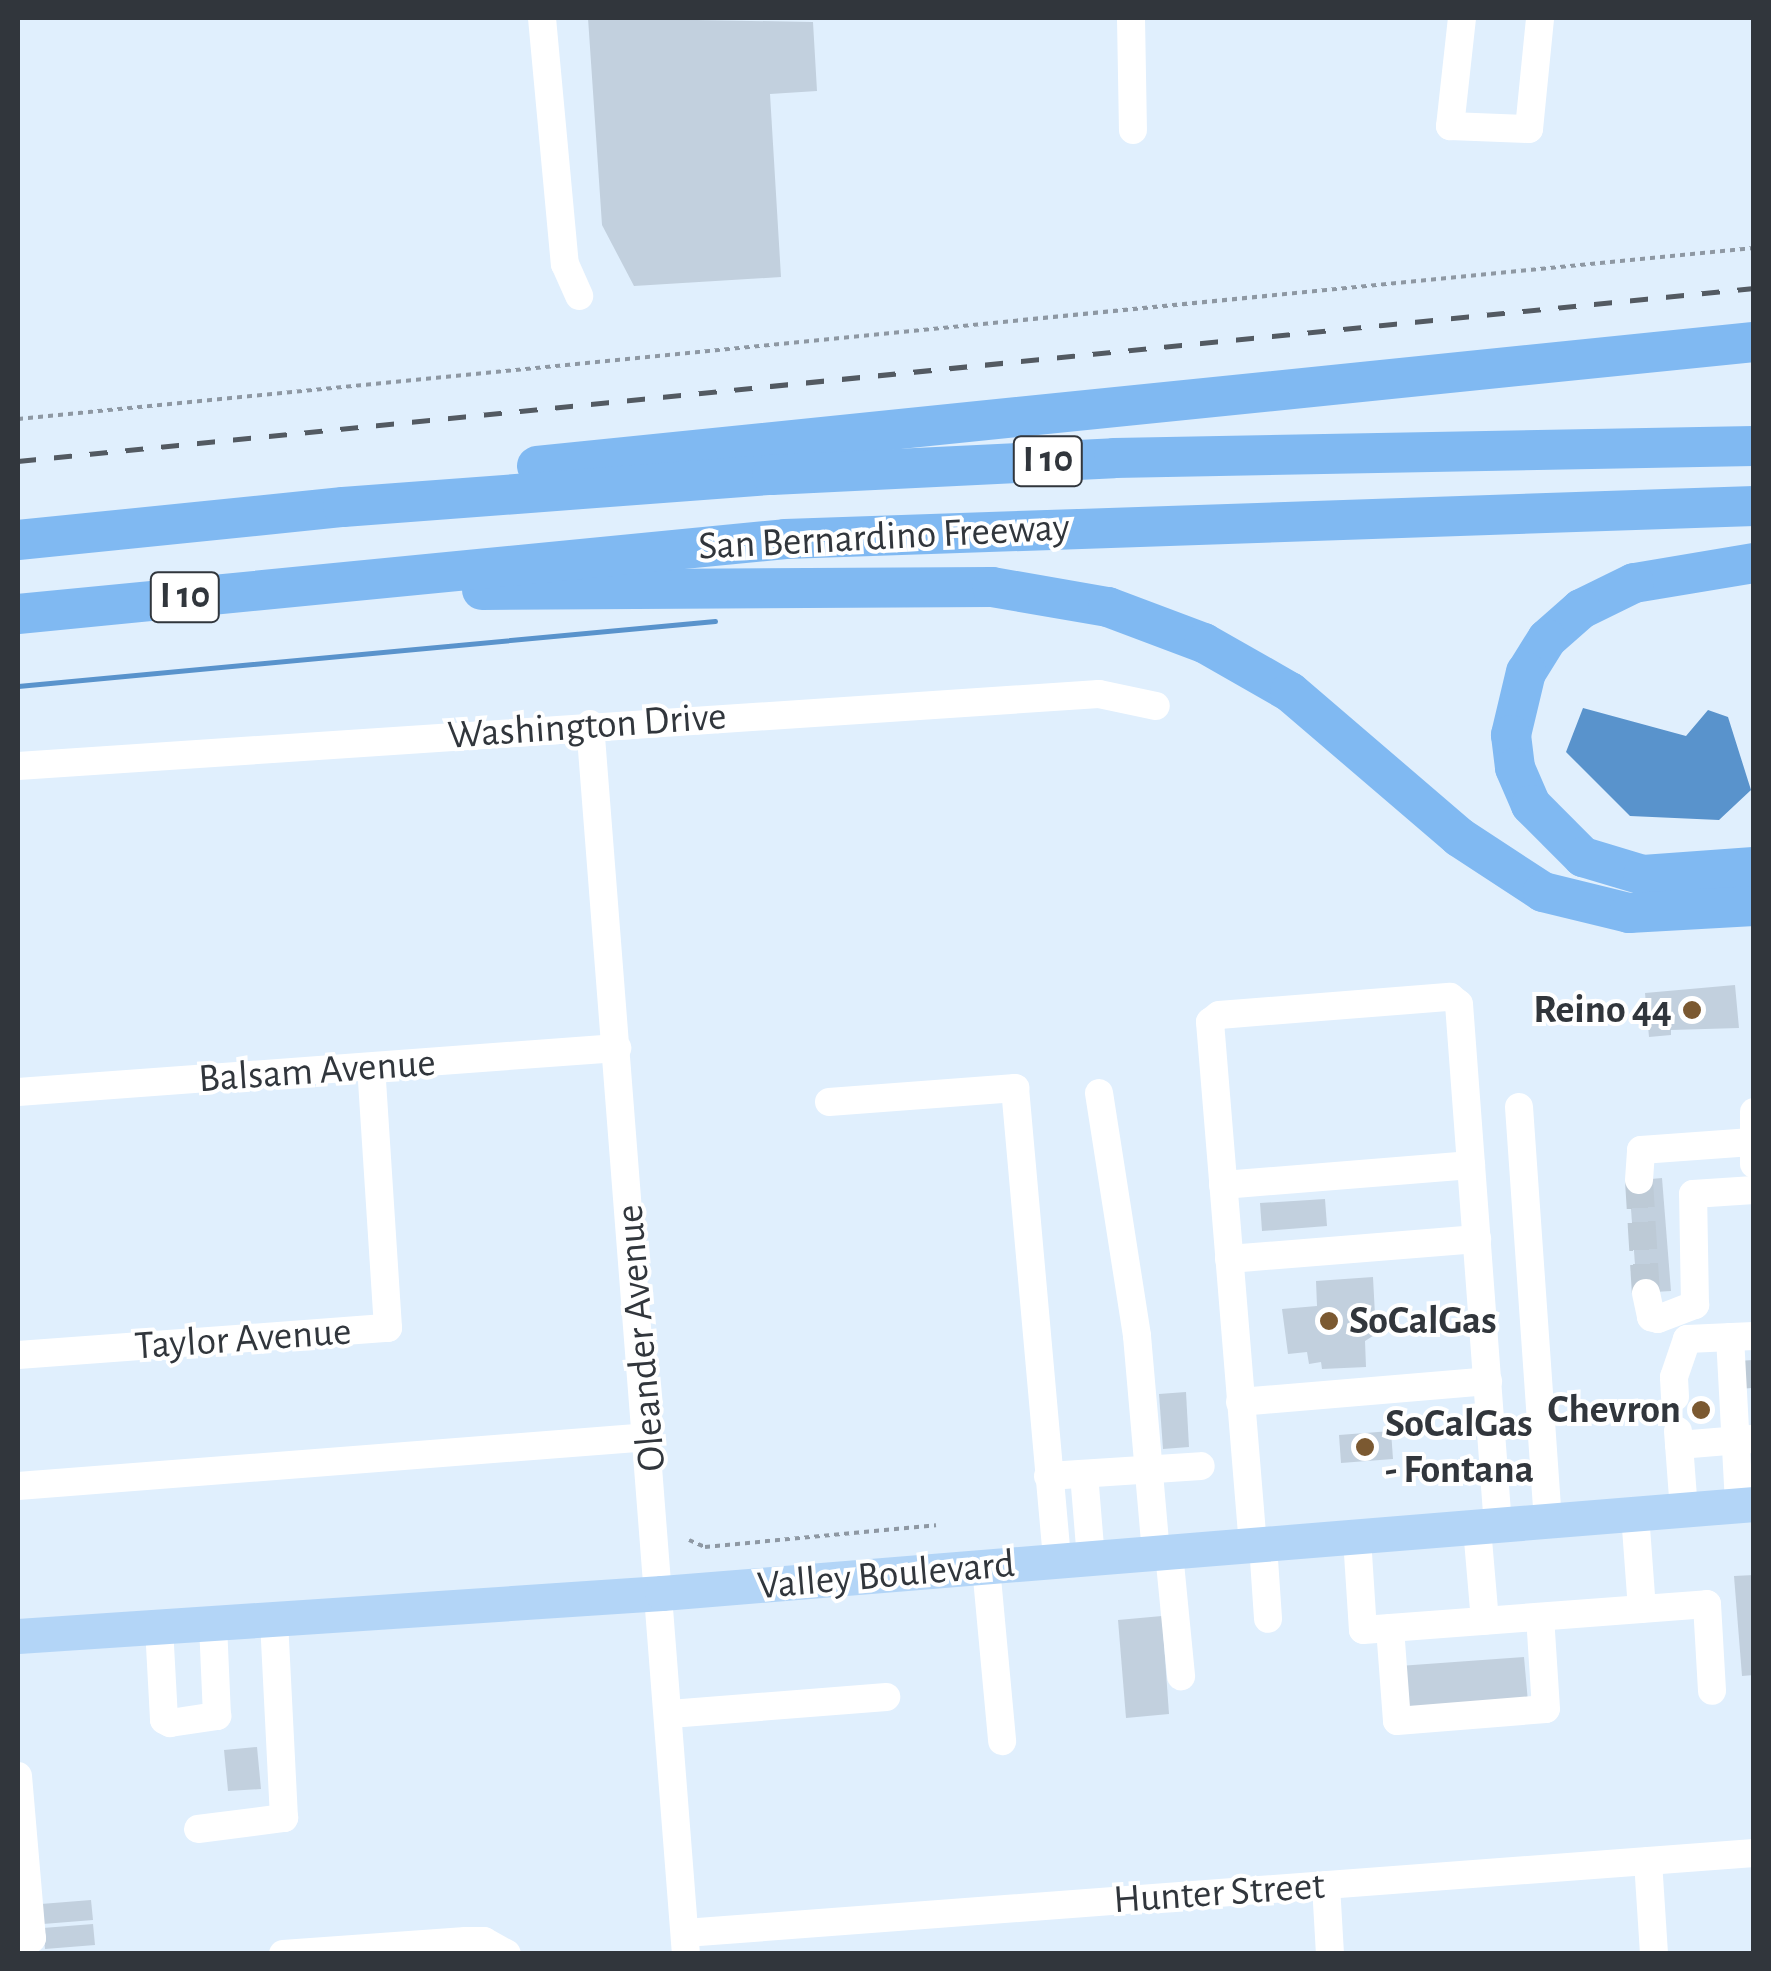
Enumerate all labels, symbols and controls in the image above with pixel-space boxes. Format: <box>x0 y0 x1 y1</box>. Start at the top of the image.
road number: I 10 <box>1010 428 1086 494</box>
street label: San Bernardino Freeway <box>697 503 1071 571</box>
road number: I 10 <box>148 564 222 630</box>
street label: Washington Drive <box>446 692 728 760</box>
place label: Reino 44 <box>1533 986 1672 1034</box>
marker: Reino 44 <box>1681 999 1703 1021</box>
street label: Balsam Avenue <box>197 1039 437 1103</box>
street label: Oleander Avenue <box>605 1203 677 1473</box>
place label: SoCalGas <box>1349 1297 1497 1345</box>
street label: Taylor Avenue <box>133 1307 353 1371</box>
marker: SoCalGas <box>1318 1310 1340 1332</box>
place label: Chevron <box>1548 1386 1681 1434</box>
marker: Chevron <box>1690 1399 1712 1421</box>
place label: SoCalGas - Fontana <box>1385 1400 1534 1494</box>
marker: SoCalGas - Fontana <box>1354 1436 1376 1458</box>
street label: Valley Boulevard <box>755 1540 1017 1610</box>
street label: Hunter Street <box>1112 1862 1326 1924</box>

